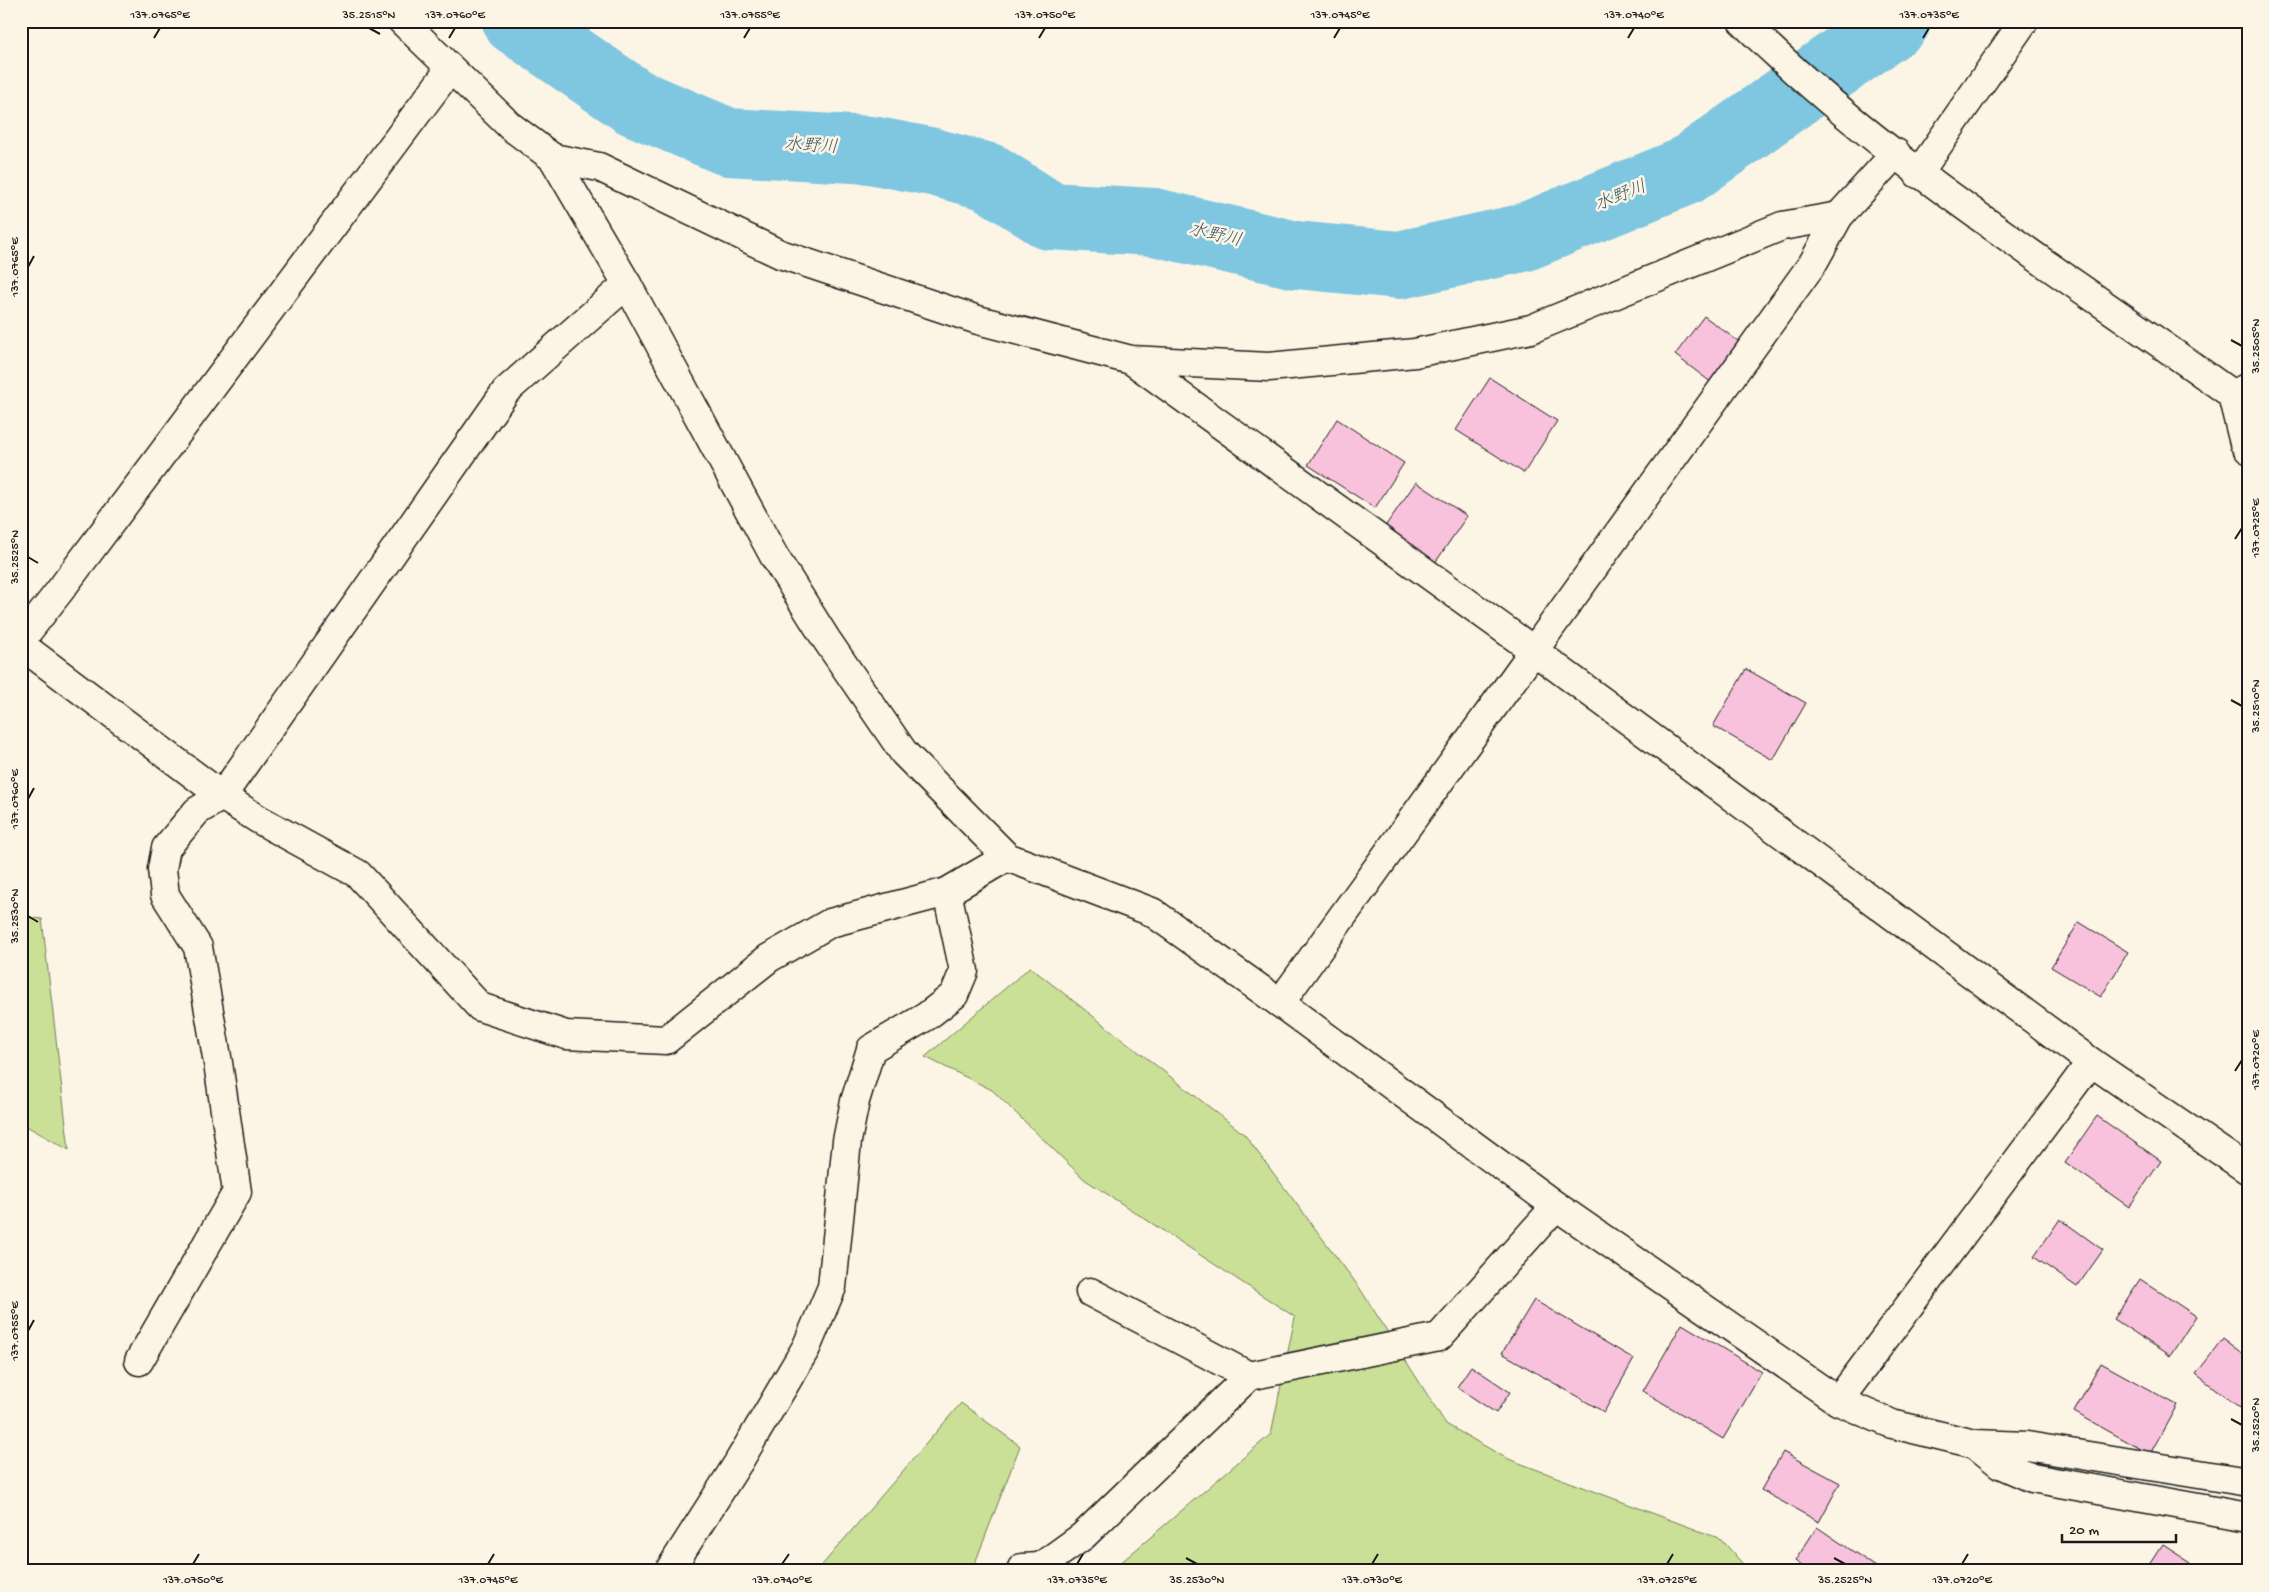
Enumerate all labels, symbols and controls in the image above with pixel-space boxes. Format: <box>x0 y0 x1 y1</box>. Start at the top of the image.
text: 137.0765°E <box>129 9 190 23</box>
text: 35.2515°N <box>342 9 396 23</box>
text: 137.0760°E <box>424 9 485 23</box>
text: 137.0755°E <box>719 9 780 23</box>
text: 137.0750°E <box>1014 9 1076 23</box>
text: 137.0745°E <box>1309 9 1370 23</box>
text: 137.0740°E <box>1603 9 1664 23</box>
text: 137.0735°E <box>1898 9 1959 23</box>
water label: 水野川 <box>783 134 839 159</box>
water label: 水野川 <box>1592 176 1650 217</box>
water label: 水野川 <box>1186 219 1244 252</box>
text: 137.0765°E <box>9 237 23 298</box>
text: 35.2505°N <box>2250 318 2264 374</box>
text: 137.0725°E <box>2250 498 2264 559</box>
text: 35.2525°N <box>9 530 23 585</box>
text: 35.2510°N <box>2250 679 2264 734</box>
text: 137.0760°E <box>9 769 23 830</box>
text: 35.2530°N <box>9 888 23 944</box>
text: 137.0720°E <box>2250 1030 2264 1091</box>
text: 137.0755°E <box>9 1301 23 1362</box>
text: 35.2520°N <box>2250 1398 2264 1453</box>
scale bar <box>2062 1512 2175 1544</box>
text: 20 m <box>2069 1522 2099 1540</box>
text: 137.0750°E <box>162 1574 224 1588</box>
text: 137.0745°E <box>457 1574 518 1588</box>
text: 137.0740°E <box>751 1574 812 1588</box>
text: 137.0735°E <box>1046 1574 1107 1588</box>
text: 35.2530°N <box>1169 1574 1225 1588</box>
text: 137.0730°E <box>1341 1574 1403 1588</box>
text: 137.0725°E <box>1636 1574 1697 1588</box>
text: 35.2525°N <box>1817 1574 1872 1588</box>
text: 137.0720°E <box>1931 1574 1992 1588</box>

